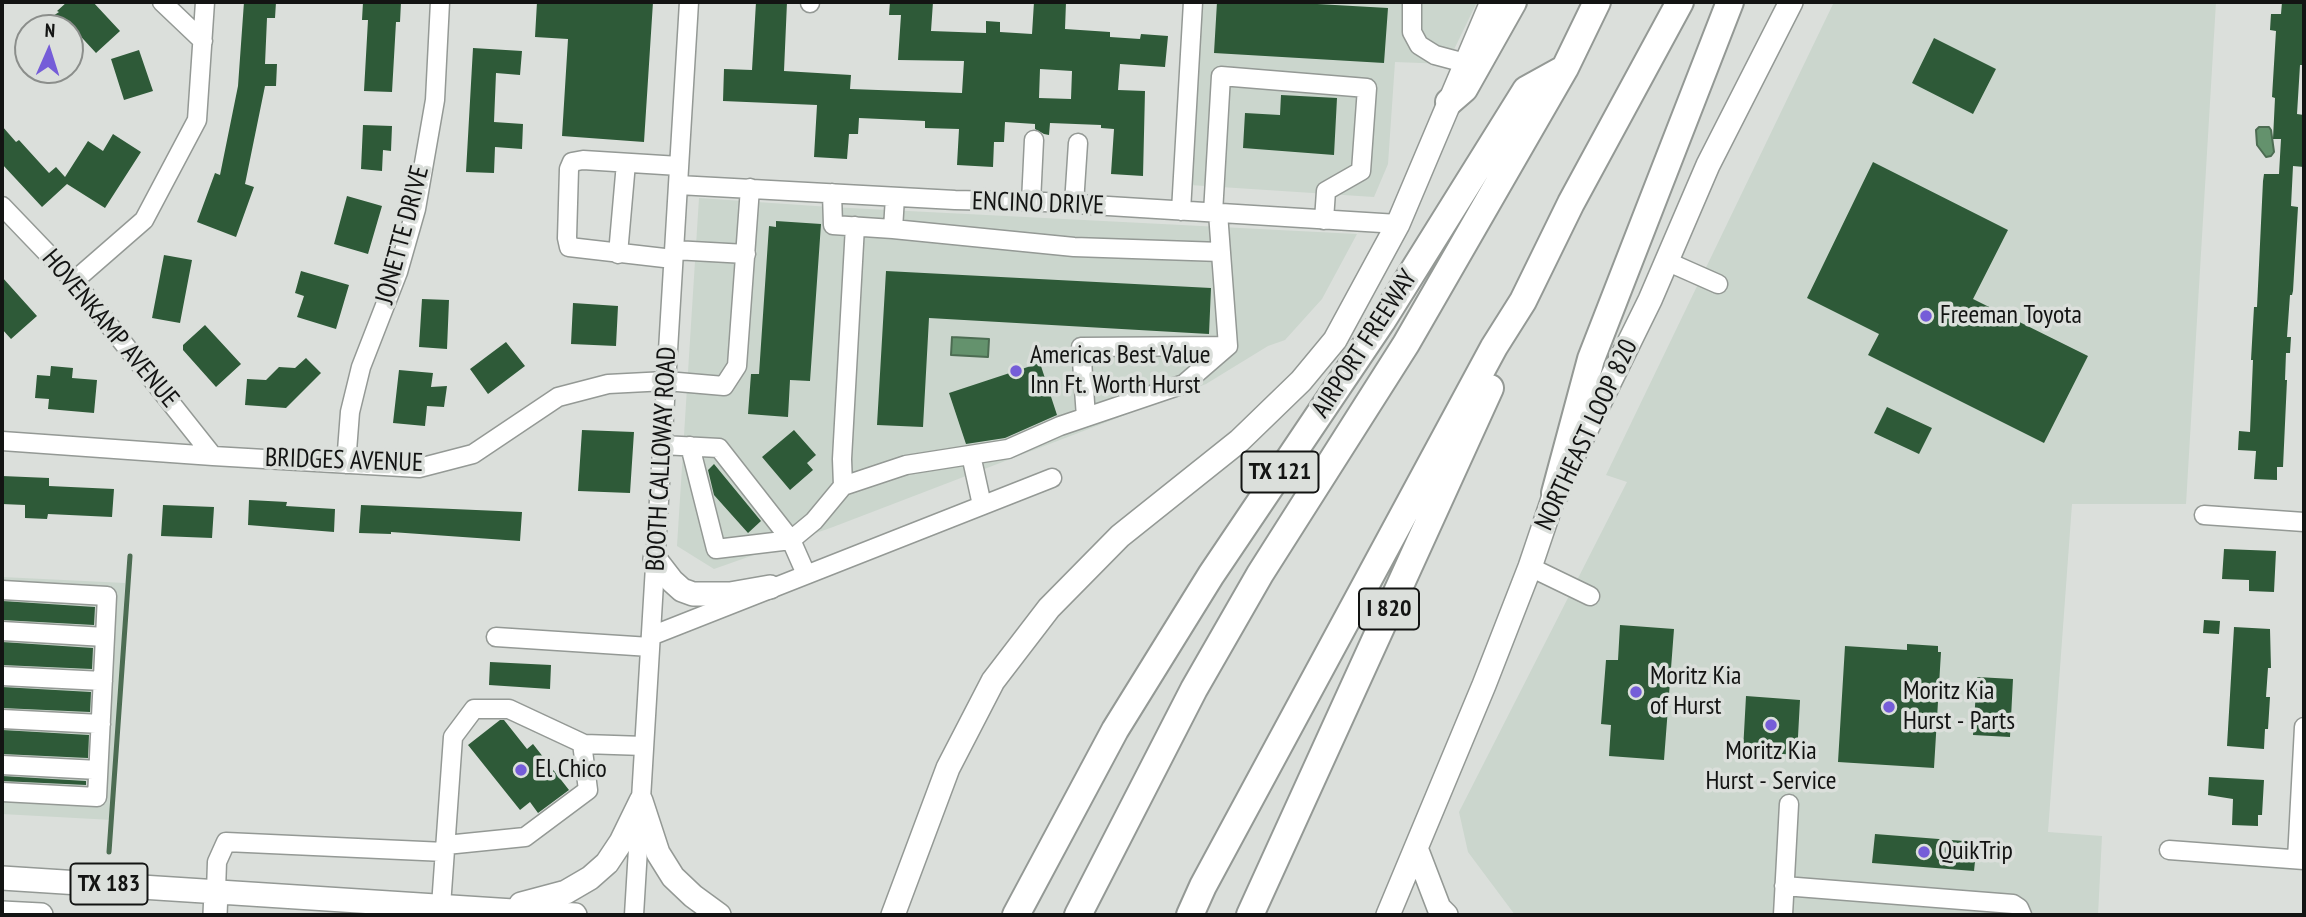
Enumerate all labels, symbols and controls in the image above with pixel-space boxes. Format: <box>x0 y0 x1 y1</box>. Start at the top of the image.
north arrow <box>14 14 84 84</box>
text: N <box>44 18 56 42</box>
street label: JONETTE DRIVE <box>370 163 436 307</box>
street label: ENCINO DRIVE <box>971 186 1105 222</box>
street label: HOVENKAMP AVENUE <box>35 244 185 414</box>
street label: AIRPORT FREEWAY <box>1306 264 1424 424</box>
place label: Freeman Toyota <box>1940 300 2082 332</box>
marker: Freeman Toyota <box>1918 308 1934 324</box>
street label: NORTHEAST LOOP 820 <box>1529 335 1645 535</box>
place label: Americas Best Value Inn Ft. Worth Hurst <box>1030 340 1211 402</box>
street label: BOOTH CALLOWAY ROAD <box>641 346 683 572</box>
marker: Americas Best Value Inn Ft. Worth Hurst <box>1008 363 1024 379</box>
street label: BRIDGES AVENUE <box>264 443 424 479</box>
road number: TX 121 <box>1242 452 1318 492</box>
road number: I 820 <box>1359 588 1419 630</box>
place label: Moritz Kia of Hurst <box>1650 661 1741 722</box>
place label: Moritz Kia Hurst - Parts <box>1903 676 2015 738</box>
marker: Moritz Kia of Hurst <box>1628 684 1644 700</box>
marker: Moritz Kia Hurst - Parts <box>1881 699 1897 715</box>
marker: Moritz Kia Hurst - Service <box>1763 717 1779 733</box>
place label: Moritz Kia Hurst - Service <box>1705 736 1837 798</box>
place label: El Chico <box>535 754 607 786</box>
marker: El Chico <box>513 762 529 778</box>
place label: QuikTrip <box>1938 836 2013 868</box>
marker: QuikTrip <box>1916 844 1932 860</box>
road number: TX 183 <box>70 864 148 904</box>

